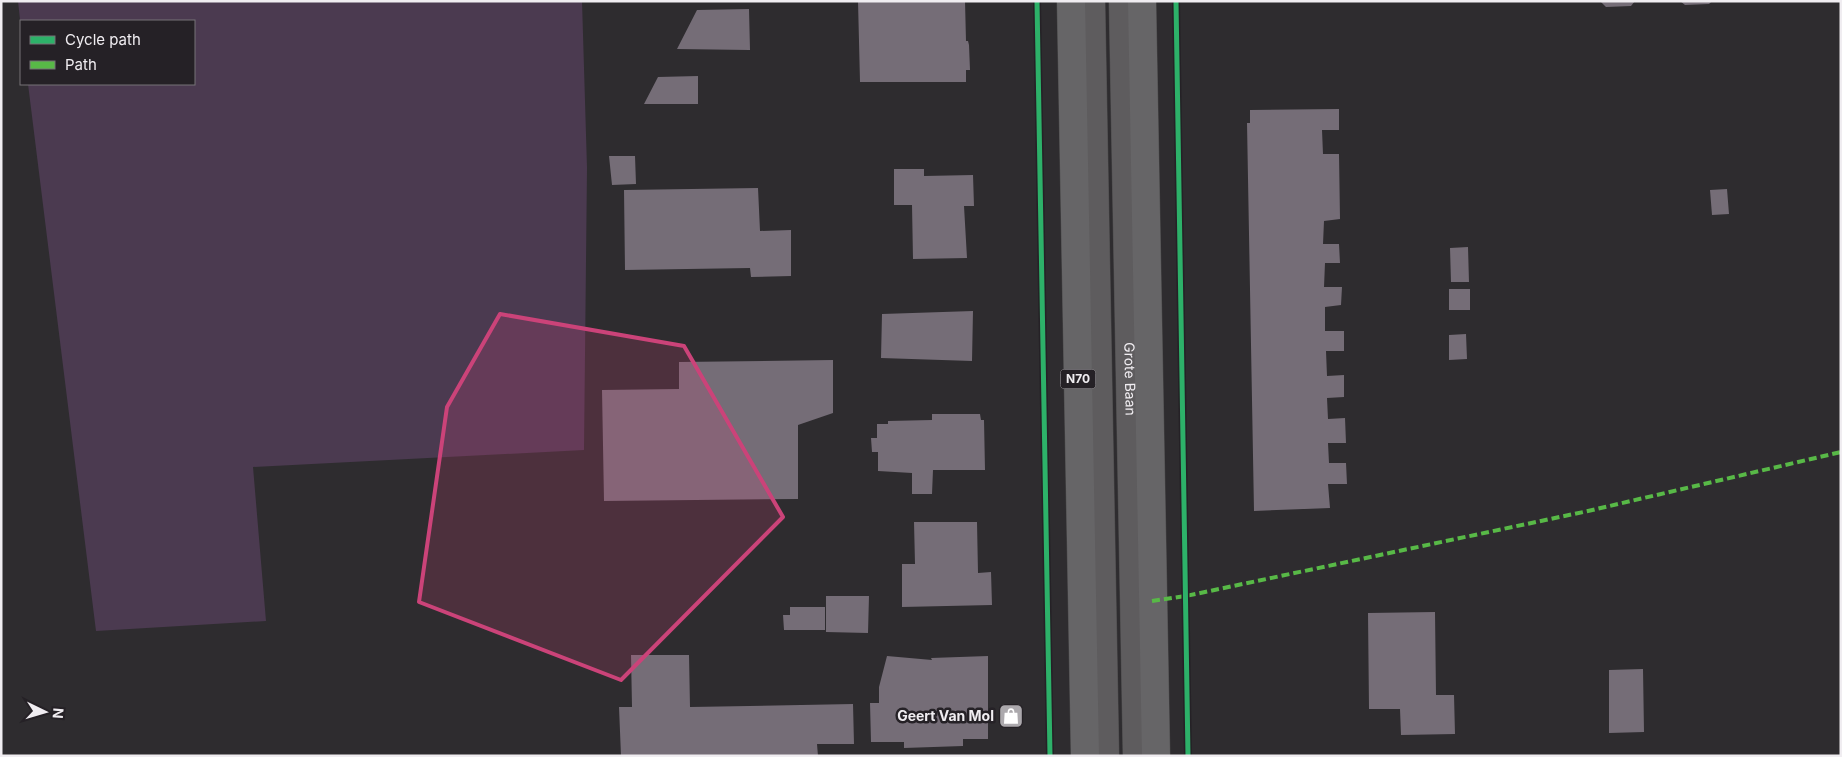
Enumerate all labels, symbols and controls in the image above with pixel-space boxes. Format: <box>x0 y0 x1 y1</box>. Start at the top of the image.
legend <box>20 20 195 85</box>
text: Cycle path <box>65 30 141 49</box>
text: Path <box>65 55 97 74</box>
street label: Grote Baan <box>1121 342 1140 416</box>
road number: N70 <box>1060 369 1096 388</box>
north arrow <box>20 687 70 737</box>
shop icon: Geert Van Mol <box>998 703 1024 729</box>
text: N <box>50 707 67 719</box>
place label: Geert Van Mol <box>897 707 994 724</box>

